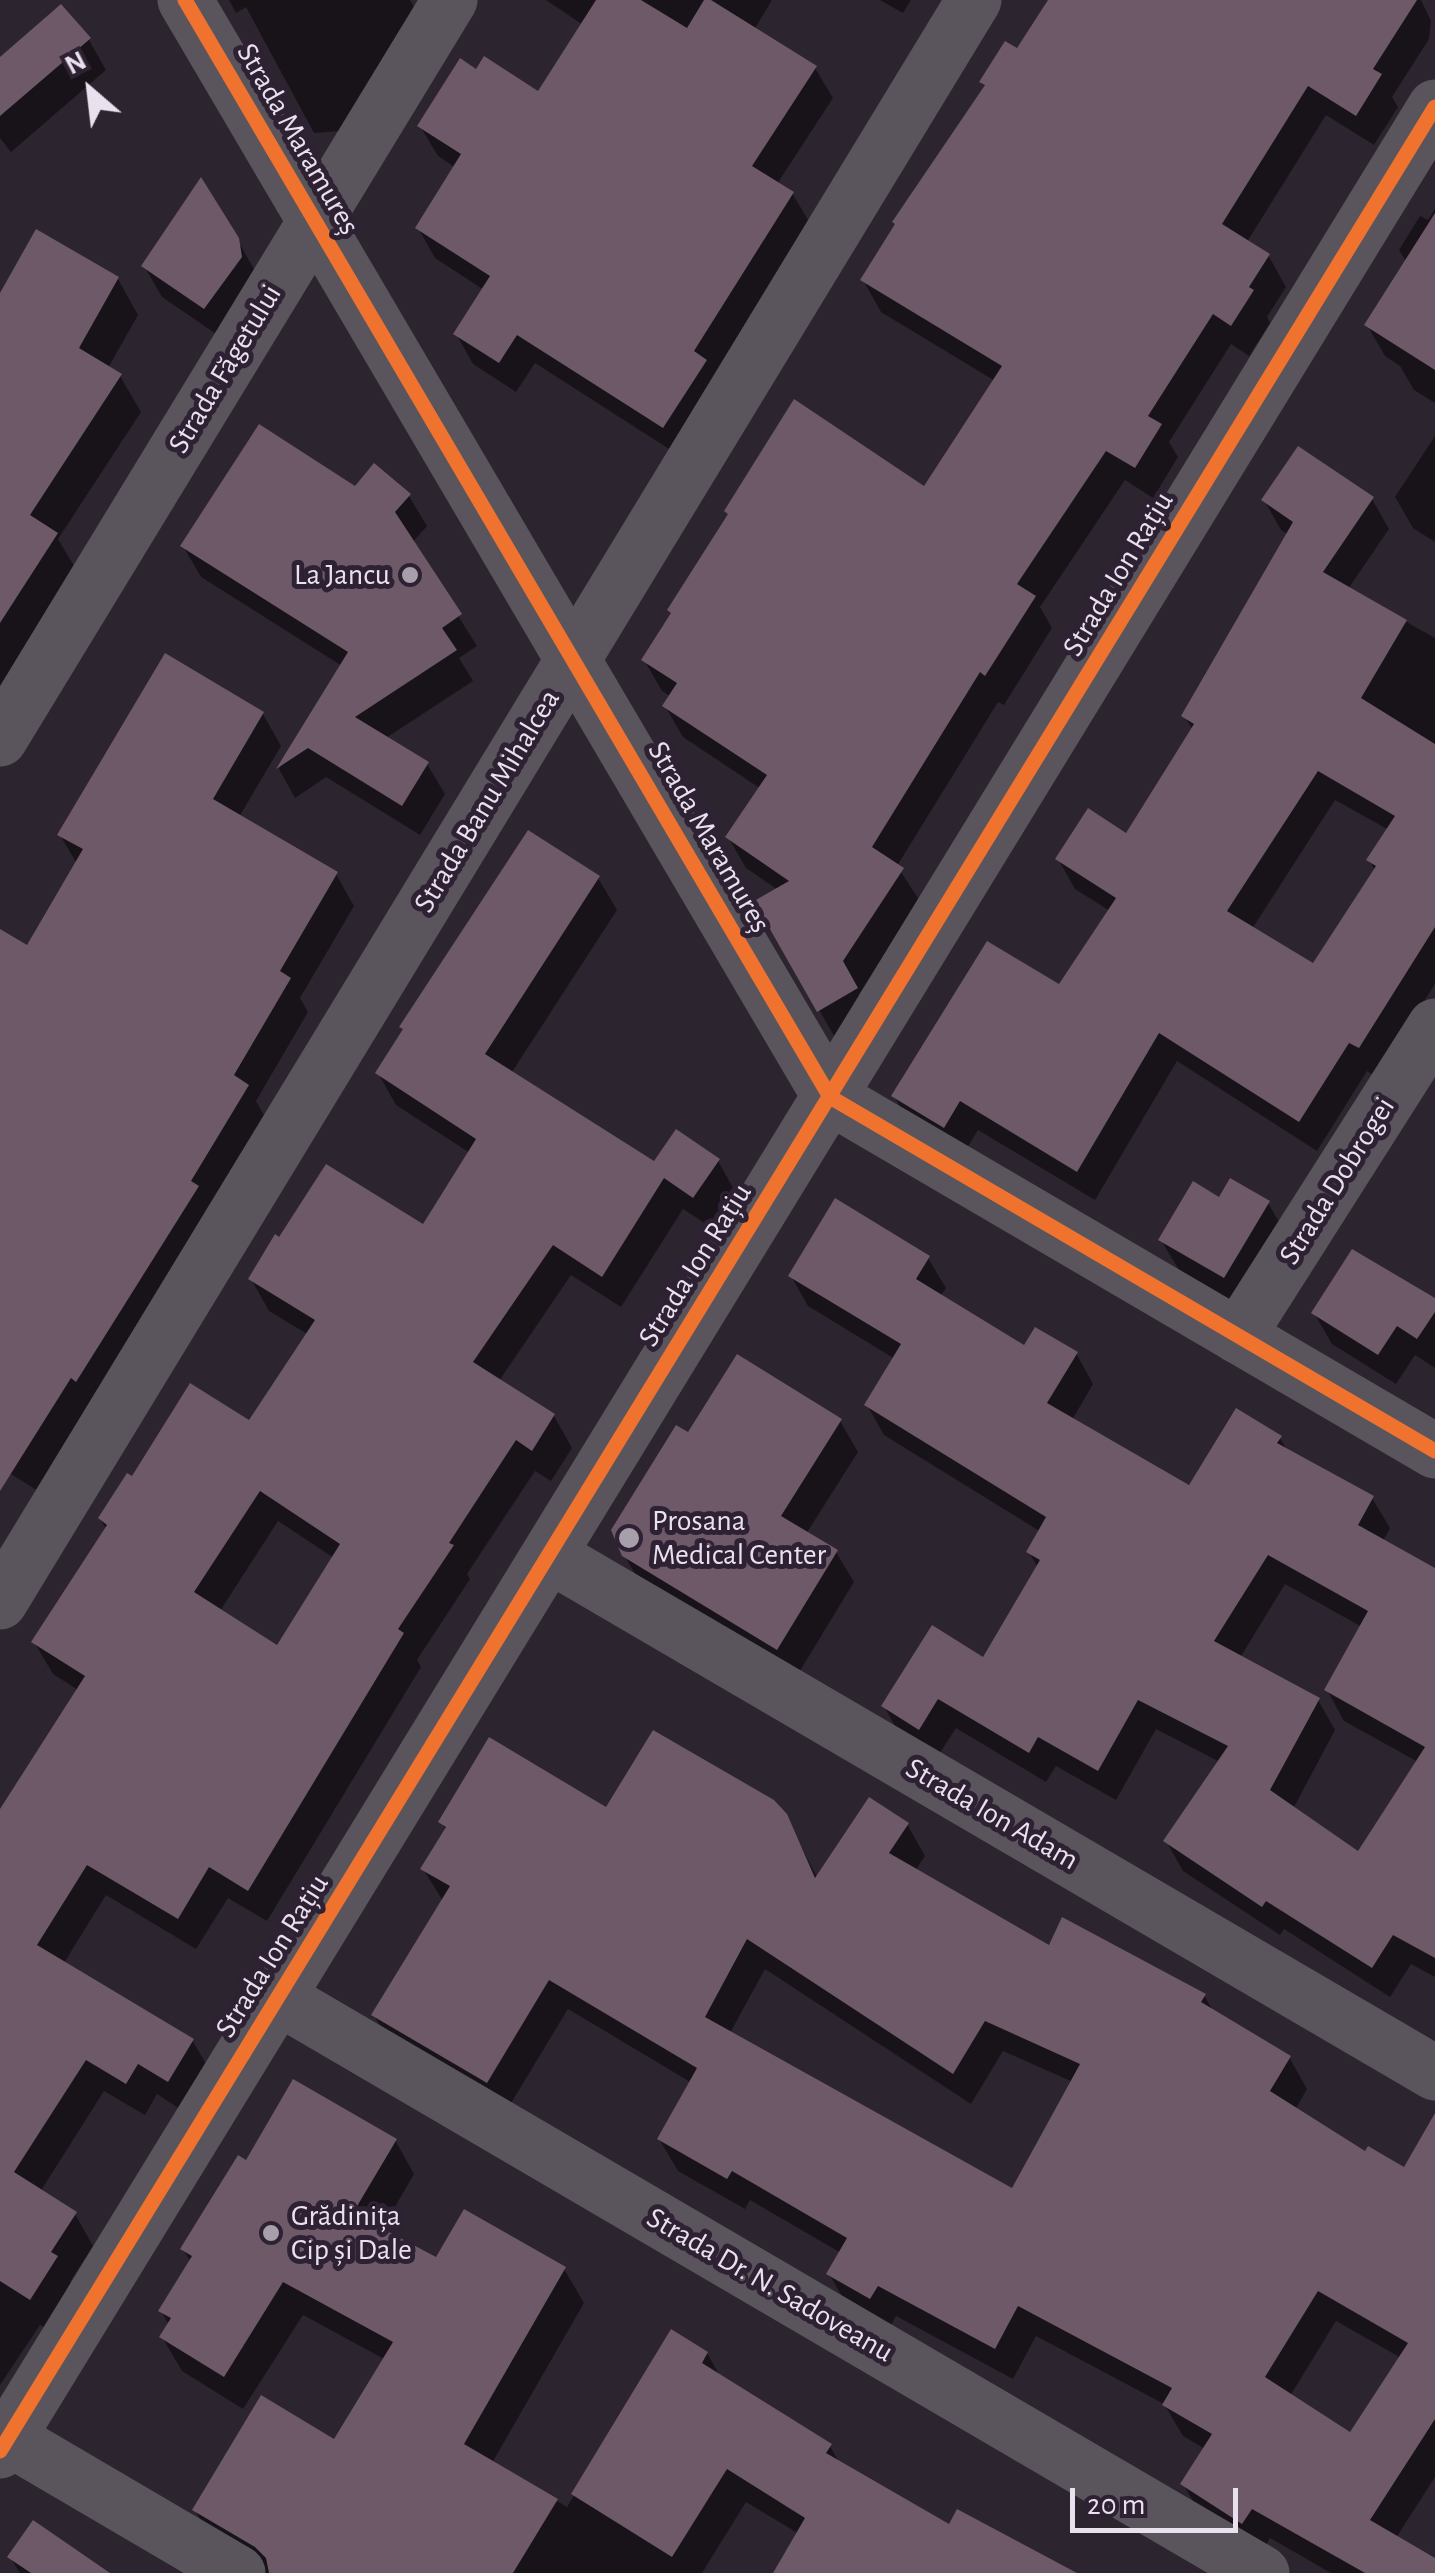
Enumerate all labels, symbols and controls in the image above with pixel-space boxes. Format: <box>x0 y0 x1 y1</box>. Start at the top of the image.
street label: Strada Maramureș <box>229 37 367 241</box>
north arrow <box>40 40 140 140</box>
text: N <box>61 47 91 80</box>
street label: Strada Făgetului <box>160 278 290 460</box>
street label: Strada Ion Rațiu <box>1055 485 1181 663</box>
place label: La Jancu <box>294 557 390 593</box>
marker: La Jancu <box>399 564 421 586</box>
street label: Strada Banu Mihalcea <box>406 683 568 919</box>
street label: Strada Maramureș <box>640 735 778 939</box>
street label: Strada Dobrogei <box>1271 1091 1403 1271</box>
street label: Strada Ion Rațiu <box>631 1177 759 1353</box>
place label: Prosana Medical Center <box>652 1503 826 1574</box>
marker: Prosana Medical Center <box>616 1525 642 1551</box>
street label: Strada Ion Adam <box>899 1750 1085 1878</box>
street label: Strada Ion Rațiu <box>208 1868 336 2044</box>
place label: Grădinița Cip și Dale <box>291 2198 412 2268</box>
street label: Strada Dr. N. Sadoveanu <box>640 2200 900 2370</box>
marker: Grădinița Cip și Dale <box>260 2222 282 2244</box>
scale bar <box>1075 2468 1242 2530</box>
text: 20 m <box>1087 2490 1145 2520</box>

